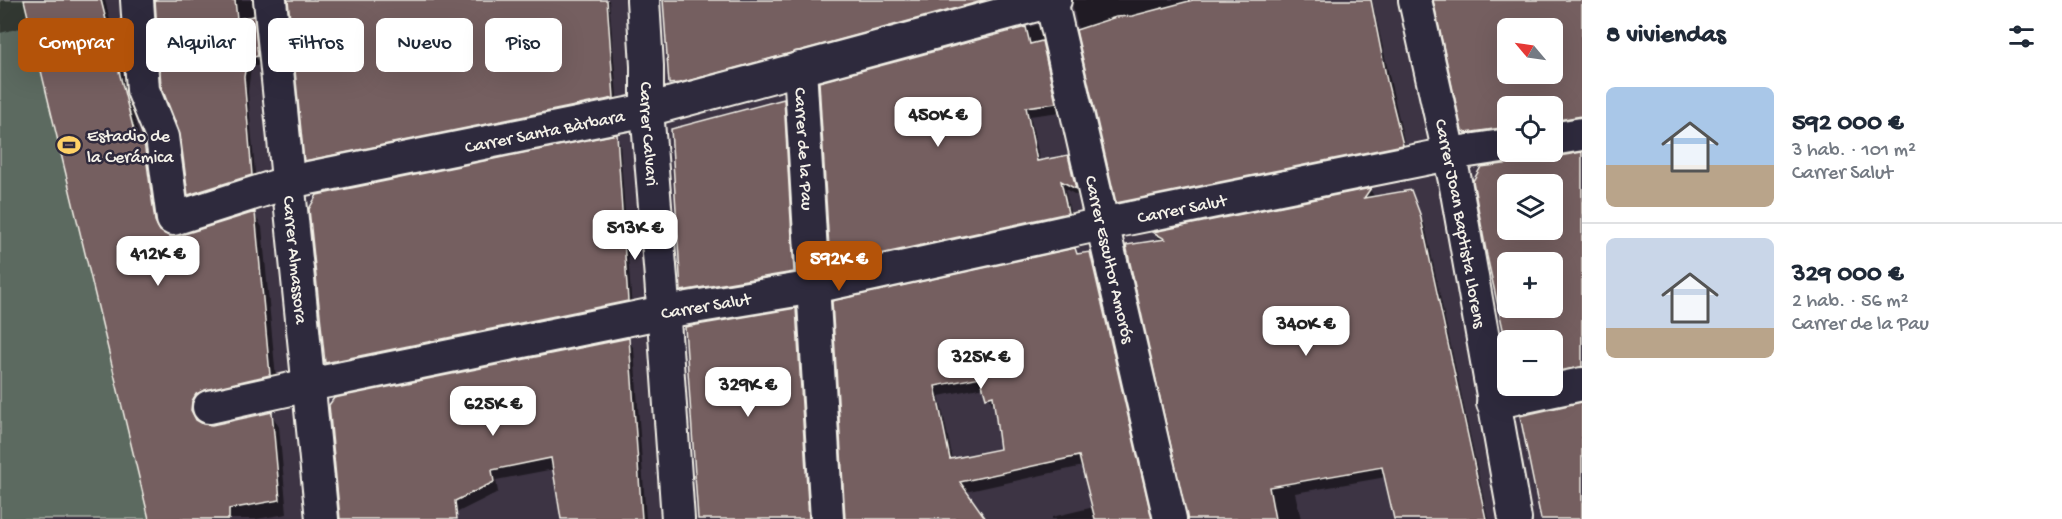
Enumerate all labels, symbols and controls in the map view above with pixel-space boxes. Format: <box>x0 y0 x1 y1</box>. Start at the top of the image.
chip: Comprar <box>18 18 134 72</box>
chip: Alquilar <box>146 18 256 72</box>
chip: Filtros <box>268 18 364 72</box>
chip: Nuevo <box>376 18 473 72</box>
chip: Piso <box>485 18 562 72</box>
north arrow <box>1497 18 1563 84</box>
map controls <box>1497 18 1563 396</box>
icon: filters <box>2005 20 2038 53</box>
text: 8 viviendas <box>1606 21 1726 52</box>
street label: Carrer Calvari <box>634 82 661 187</box>
street label: Carrer de la Pau <box>788 87 817 212</box>
button: locate <box>1497 96 1563 162</box>
pin: 450K € <box>889 97 987 148</box>
text: 450K € <box>909 105 968 128</box>
street label: Carrer Santa Bàrbara <box>463 107 628 159</box>
text: 592 000 € <box>1792 109 1904 140</box>
icon: home <box>1654 111 1726 183</box>
street label: Carrer Joan Baptista Llorens <box>1429 117 1489 331</box>
place label: Estadio de la Cerámica <box>87 127 174 169</box>
sports icon: Estadio de la Cerámica <box>56 132 82 158</box>
text: 3 hab. · 101 m² <box>1792 140 1916 163</box>
text: Carrer Salut <box>1792 163 1893 186</box>
street label: Carrer Escultor Amorós <box>1079 174 1138 347</box>
button: layers <box>1497 174 1563 240</box>
street label: Carrer Salut <box>1136 191 1230 230</box>
street label: Carrer Almassora <box>277 195 311 326</box>
pin: 513K € <box>586 210 684 261</box>
text: 513K € <box>607 218 663 241</box>
pin: 412K € <box>109 236 207 287</box>
pin: 592K € <box>790 241 888 292</box>
text: 412K € <box>131 244 186 267</box>
text: 592K € <box>810 249 868 272</box>
button: + <box>1497 252 1563 318</box>
text: 329 000 € <box>1792 260 1903 291</box>
icon: home <box>1654 262 1726 334</box>
street label: Carrer Salut <box>660 289 754 325</box>
text: 2 hab. · 56 m² <box>1792 291 1908 314</box>
pin: 340K € <box>1257 306 1355 357</box>
text: 340K € <box>1277 314 1335 337</box>
text: Carrer de la Pau <box>1792 314 1929 337</box>
button: − <box>1497 330 1563 396</box>
pin: 325K € <box>932 339 1030 390</box>
text: 325K € <box>952 347 1010 370</box>
pin: 329K € <box>699 367 797 418</box>
text: 329K € <box>719 375 777 398</box>
pin: 625K € <box>444 386 542 437</box>
text: 625K € <box>464 394 522 417</box>

